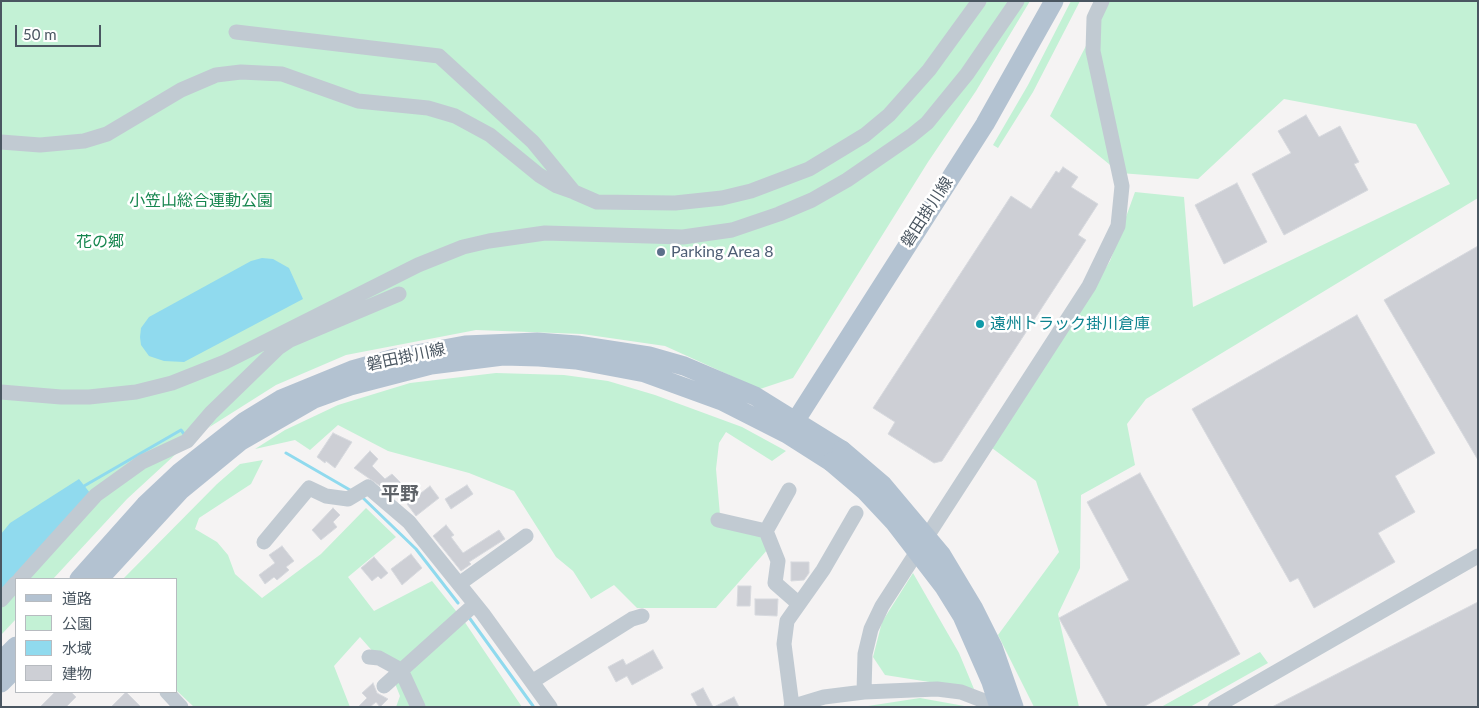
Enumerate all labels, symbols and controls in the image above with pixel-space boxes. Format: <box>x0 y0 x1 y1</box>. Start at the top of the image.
scale bar <box>18 15 104 47</box>
text: 50 m <box>23 25 57 43</box>
street label: 磐田掛川線 <box>897 173 957 251</box>
park label: 小笠山総合運動公園 <box>129 191 273 211</box>
park label: 花の郷 <box>76 232 124 252</box>
place label: Parking Area 8 <box>671 242 774 262</box>
marker: Parking Area 8 <box>655 246 667 258</box>
place label: 遠州トラック掛川倉庫 <box>990 314 1150 334</box>
marker: 遠州トラック掛川倉庫 <box>974 318 986 330</box>
street label: 磐田掛川線 <box>365 339 447 375</box>
district label: 平野 <box>381 483 419 505</box>
legend <box>15 578 178 693</box>
text: 道路 <box>62 589 92 607</box>
text: 公園 <box>62 614 92 632</box>
text: 水域 <box>62 639 92 657</box>
text: 建物 <box>62 664 92 682</box>

